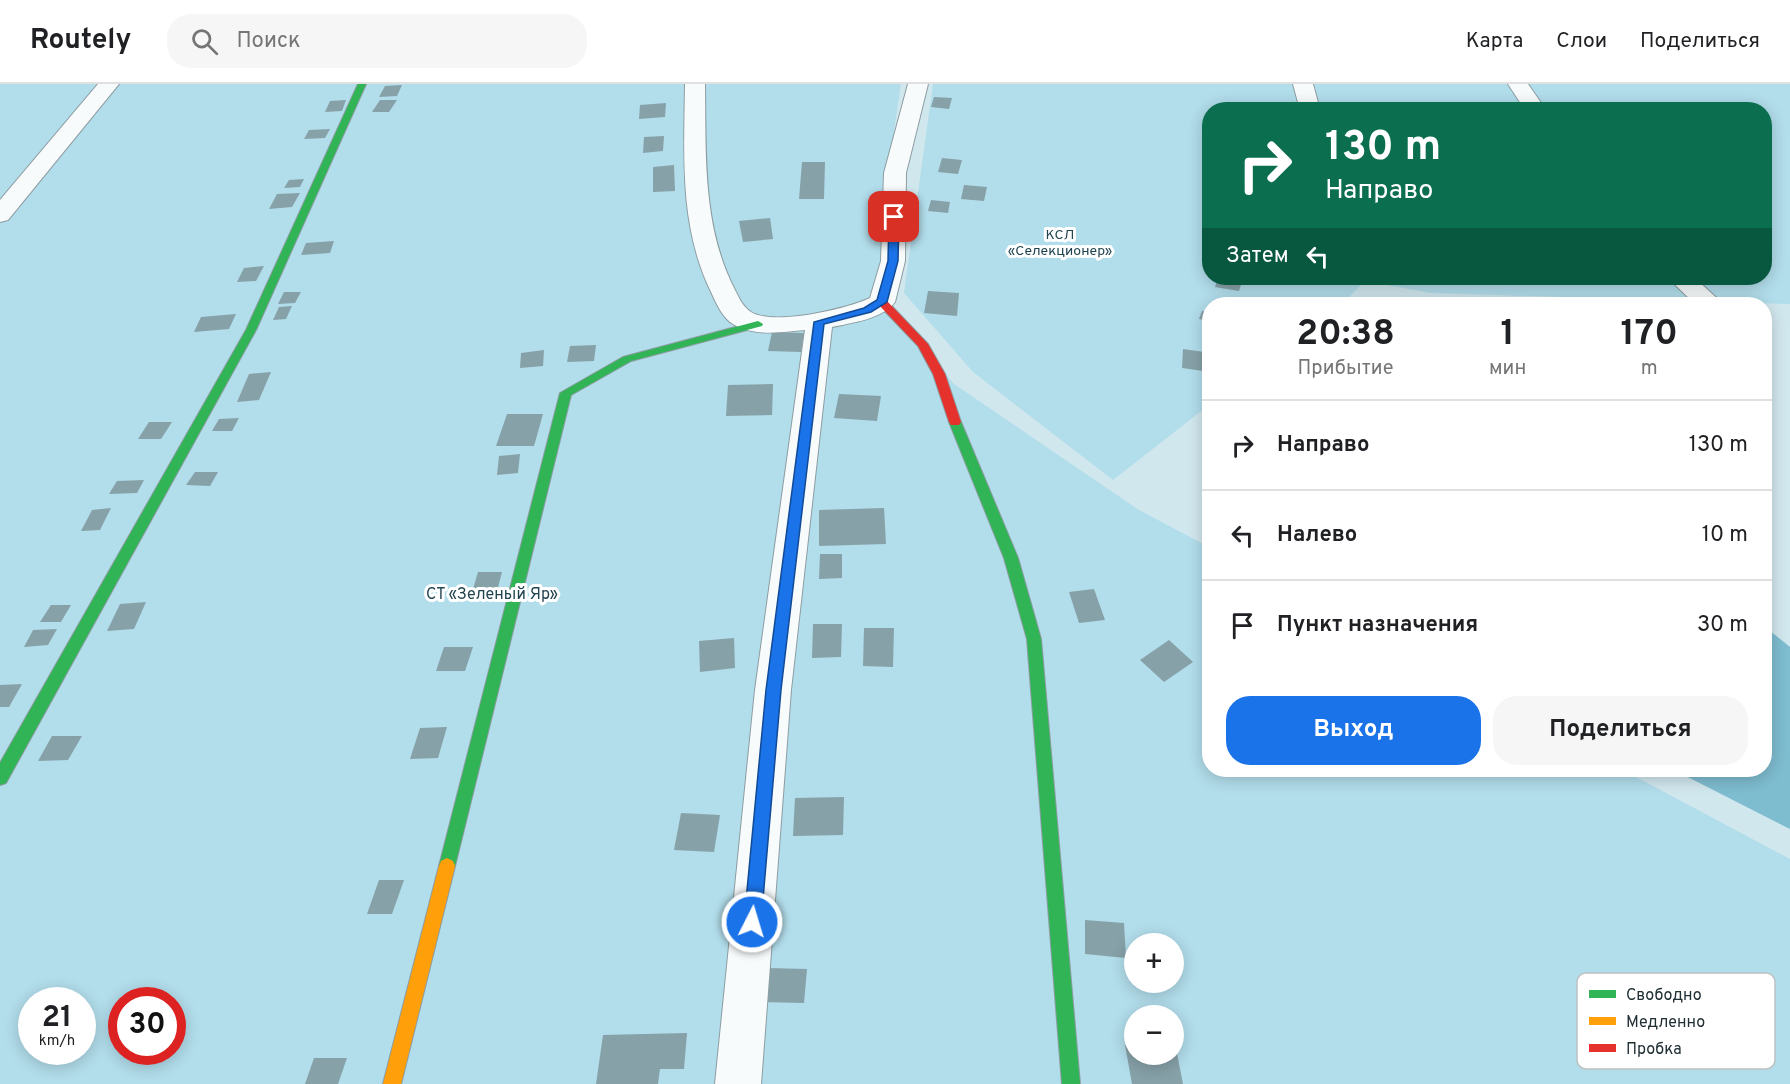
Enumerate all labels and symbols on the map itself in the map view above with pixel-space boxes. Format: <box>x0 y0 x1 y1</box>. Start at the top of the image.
pin <box>868 191 919 242</box>
park label: КСЛ «Селекционер» <box>1008 227 1112 260</box>
park label: СТ «Зеленый Яр» <box>426 585 558 605</box>
position arrow <box>720 890 784 954</box>
legend <box>1577 973 1775 1069</box>
text: Свободно <box>1626 986 1702 1006</box>
speed limit sign: 30 <box>108 987 186 1065</box>
text: Медленно <box>1626 1013 1705 1033</box>
text: Пробка <box>1626 1040 1682 1060</box>

